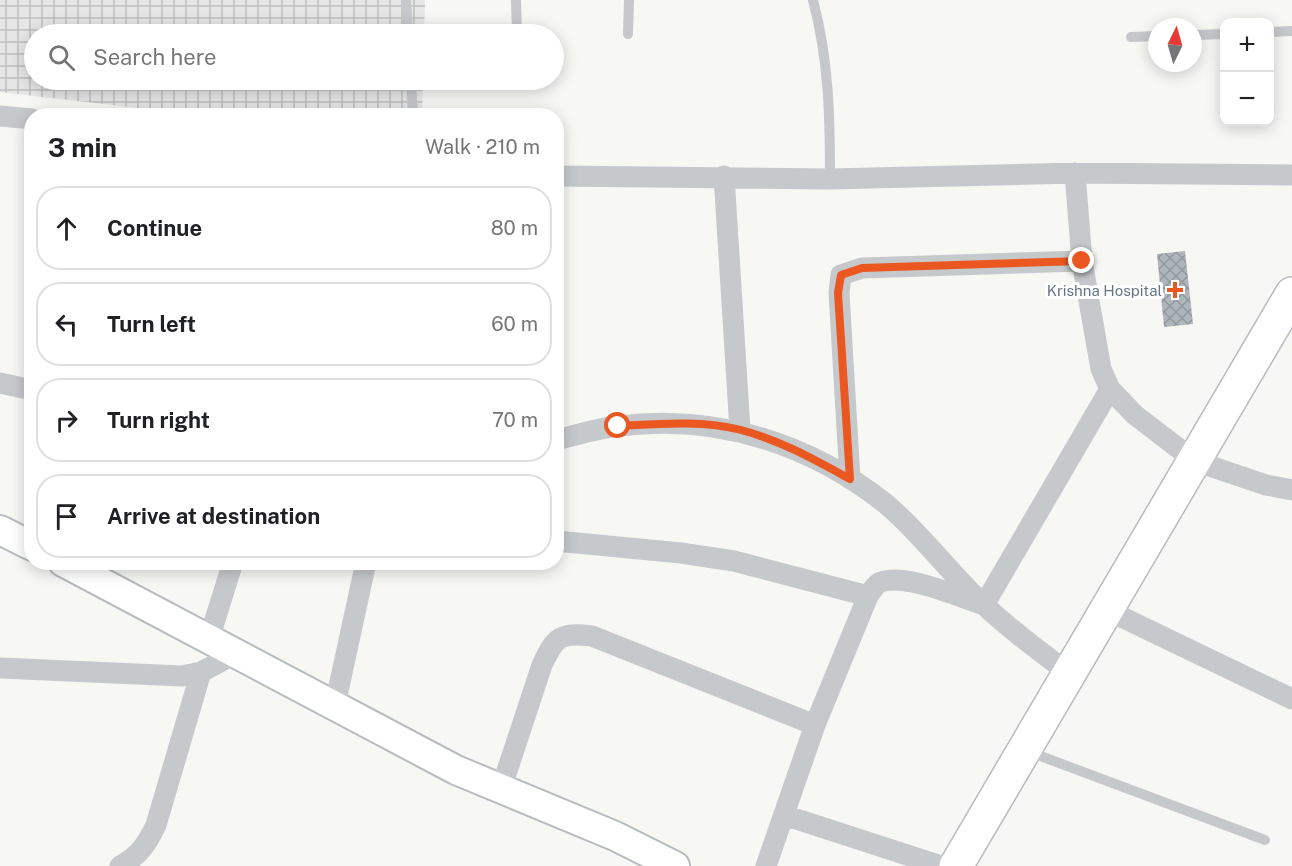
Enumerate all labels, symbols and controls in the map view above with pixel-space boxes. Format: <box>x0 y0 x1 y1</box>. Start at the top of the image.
north arrow <box>1148 18 1202 72</box>
map controls <box>1220 18 1274 126</box>
button: + <box>1220 18 1274 72</box>
search box <box>24 24 564 90</box>
icon: search <box>45 41 78 74</box>
text: Search here <box>93 44 217 70</box>
button: − <box>1220 72 1274 126</box>
text: 3 min <box>48 132 117 163</box>
text: Walk · 210 m <box>425 135 540 159</box>
icon: ahead <box>50 212 83 245</box>
text: Continue <box>107 215 202 241</box>
text: 80 m <box>491 216 538 240</box>
route end <box>1068 247 1094 273</box>
marker: Krishna Hospital <box>1166 281 1184 299</box>
place label: Krishna Hospital <box>1047 282 1162 299</box>
icon: left <box>50 308 83 341</box>
text: Turn left <box>107 311 196 337</box>
text: 60 m <box>491 312 538 336</box>
icon: right <box>50 404 83 437</box>
text: Turn right <box>107 407 210 433</box>
text: 70 m <box>492 408 538 432</box>
route start <box>604 412 630 438</box>
icon: arrive <box>50 500 83 533</box>
text: Arrive at destination <box>107 503 320 529</box>

